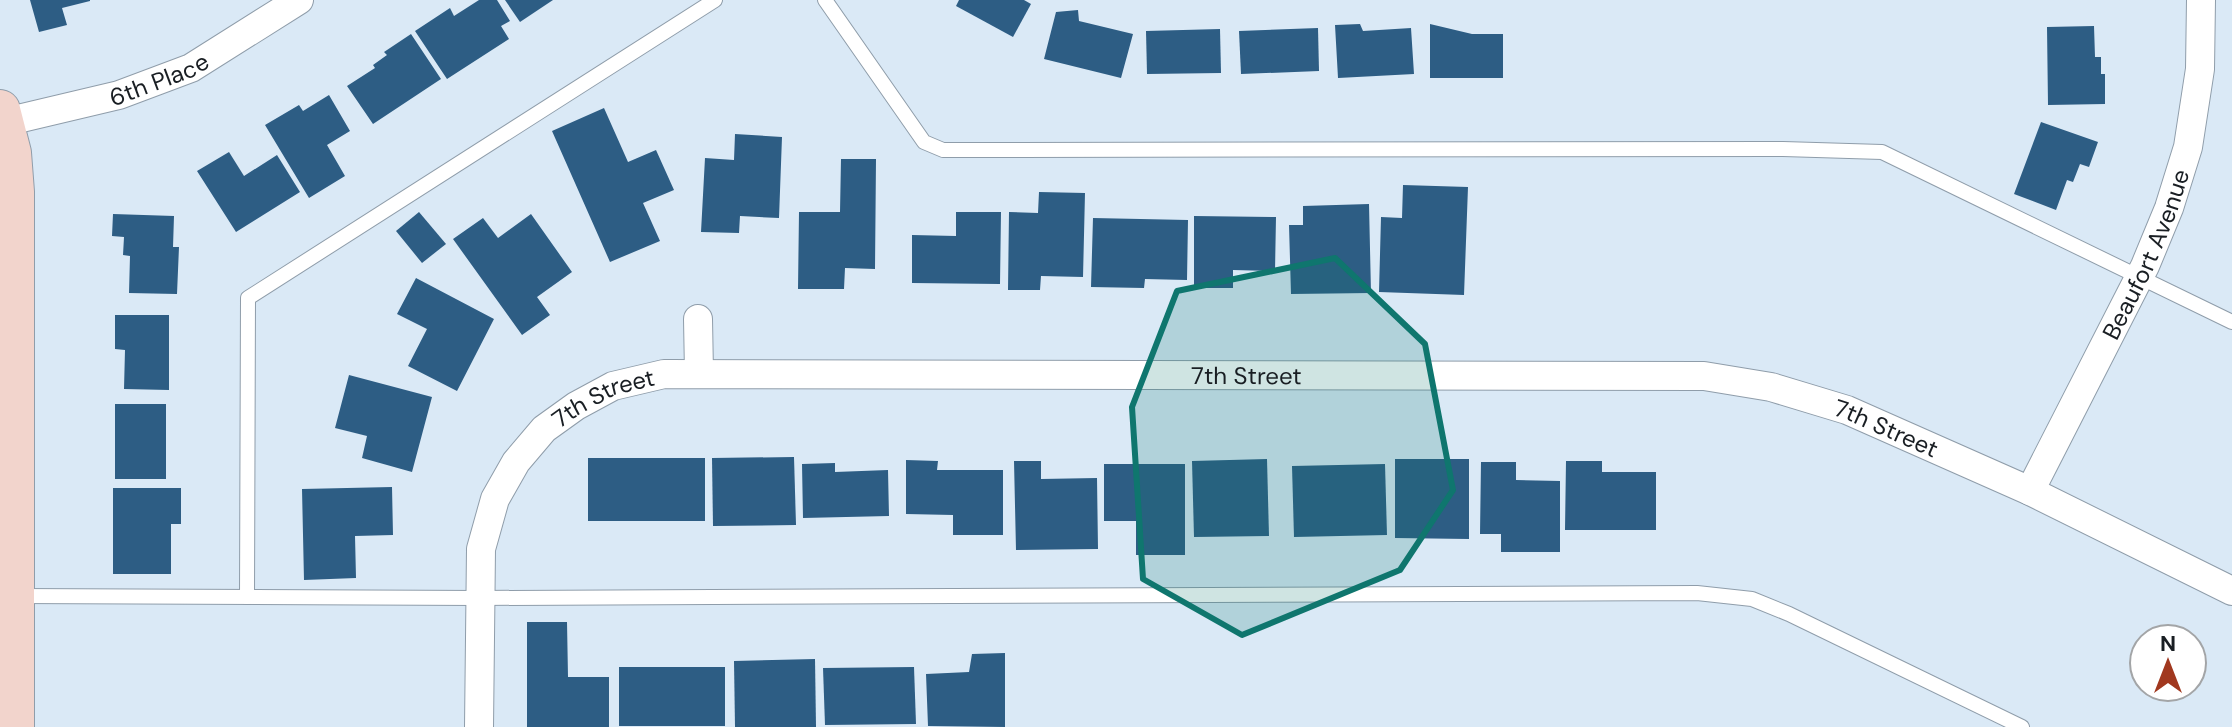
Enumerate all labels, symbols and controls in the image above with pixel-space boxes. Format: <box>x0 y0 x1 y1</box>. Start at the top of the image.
street label: 6th Place <box>106 45 215 112</box>
street label: Beaufort Avenue <box>2095 165 2196 345</box>
street label: 7th Street <box>1191 360 1302 391</box>
street label: 7th Street <box>545 361 657 434</box>
street label: 7th Street <box>1831 392 1943 464</box>
north arrow <box>2128 623 2208 703</box>
text: N <box>2160 629 2176 658</box>

